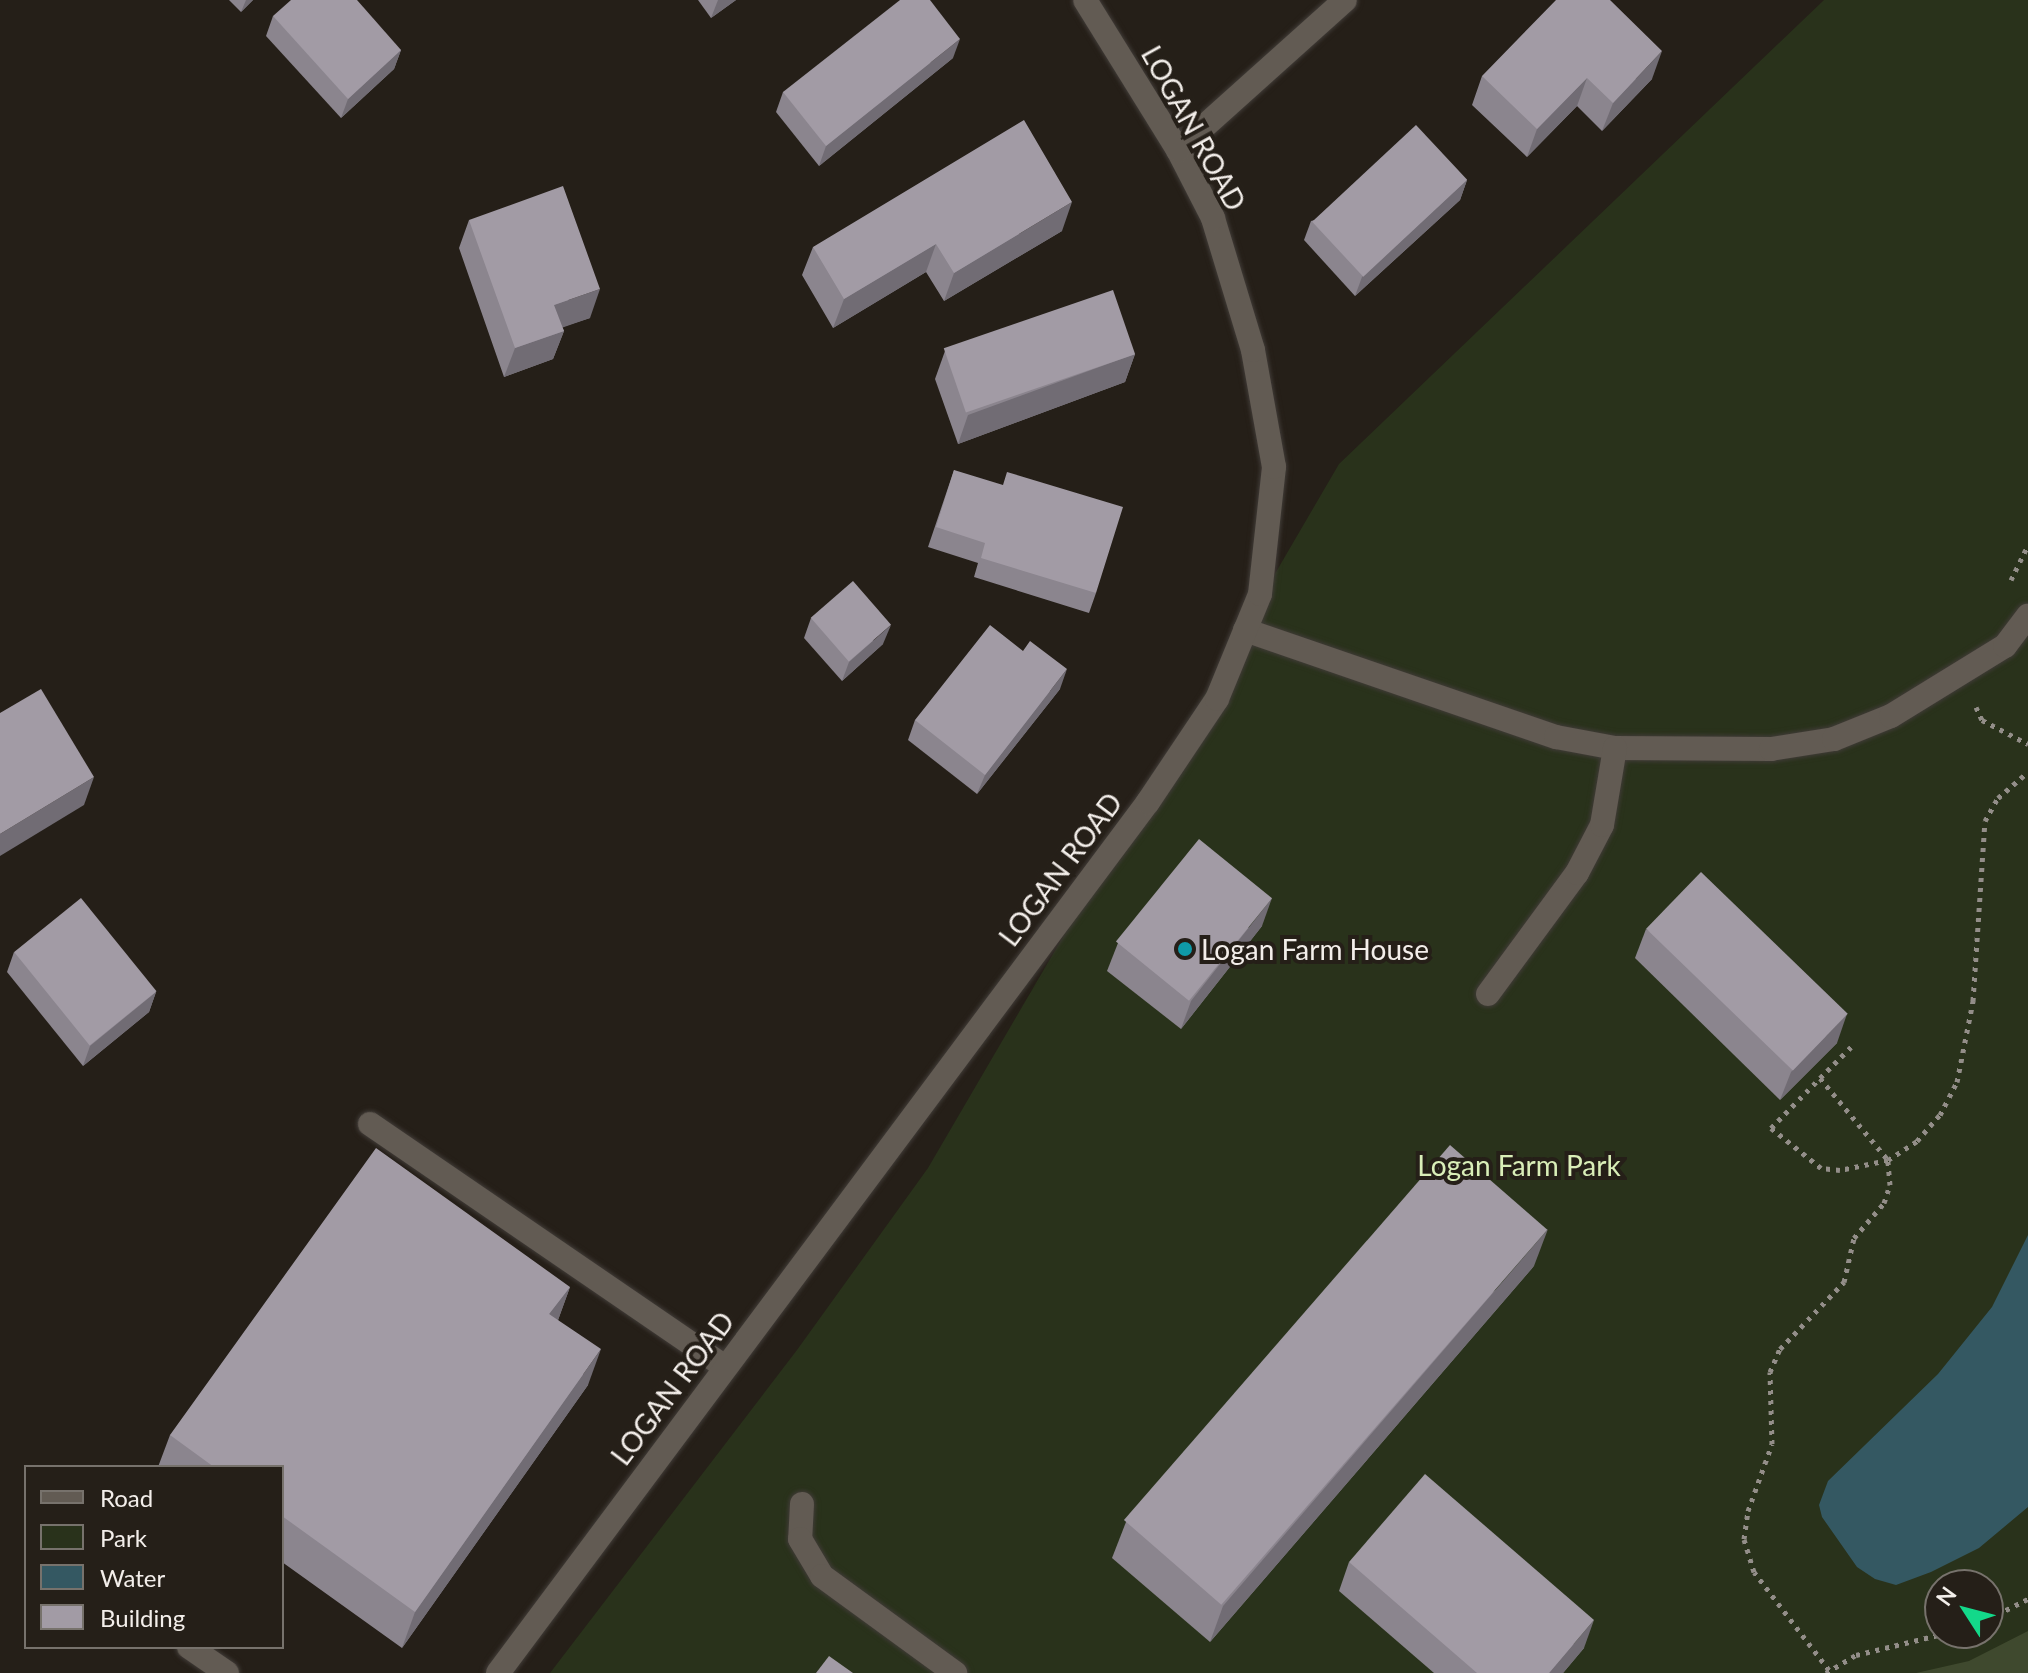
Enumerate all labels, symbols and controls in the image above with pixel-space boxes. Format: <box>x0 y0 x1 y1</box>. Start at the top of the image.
street label: LOGAN ROAD <box>1135 40 1253 216</box>
street label: LOGAN ROAD <box>991 786 1129 952</box>
place label: Logan Farm House <box>1201 932 1429 966</box>
marker: Logan Farm House <box>1176 940 1194 958</box>
park label: Logan Farm Park <box>1417 1148 1621 1182</box>
street label: LOGAN ROAD <box>603 1305 741 1471</box>
legend <box>24 1465 284 1649</box>
text: Road <box>100 1483 153 1512</box>
text: Park <box>100 1523 147 1552</box>
text: Water <box>100 1563 165 1592</box>
north arrow <box>1924 1569 2004 1649</box>
text: N <box>1930 1581 1962 1611</box>
text: Building <box>100 1603 185 1632</box>

